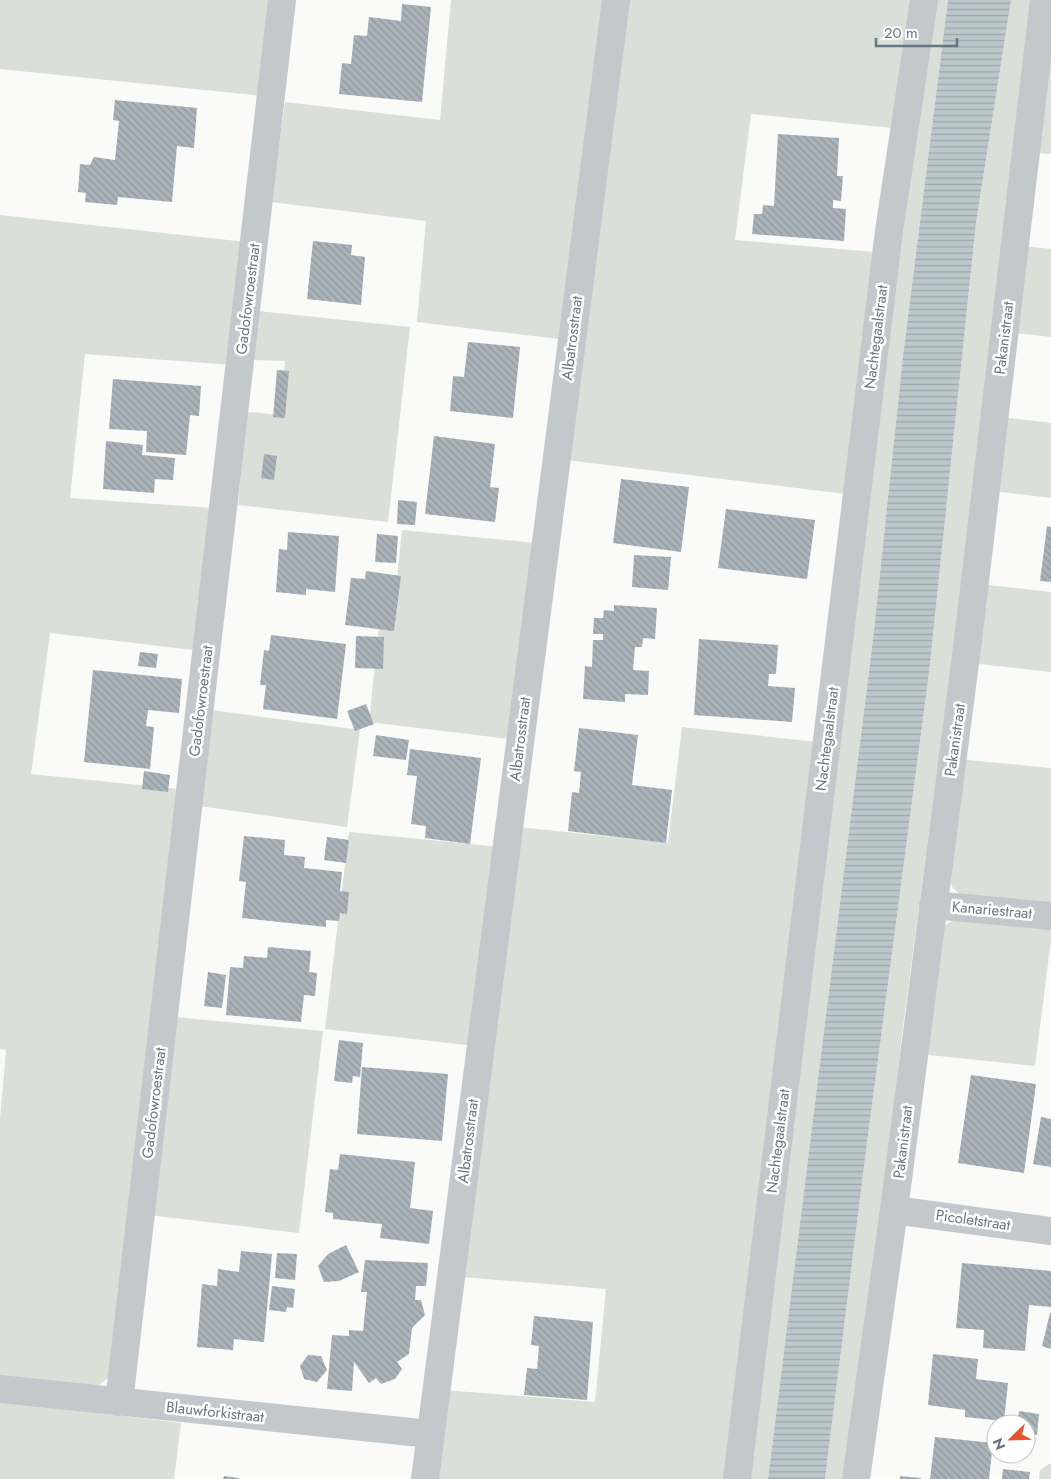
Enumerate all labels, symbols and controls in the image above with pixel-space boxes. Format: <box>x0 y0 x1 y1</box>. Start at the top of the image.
scale bar <box>876 15 957 47</box>
text: 20 m <box>884 22 918 44</box>
street label: Gadofowroestraat <box>230 242 266 356</box>
street label: Nachtegaalstraat <box>859 283 893 390</box>
street label: Albatrosstraat <box>556 294 588 381</box>
street label: Pakanistraat <box>989 300 1019 376</box>
street label: Gadofowroestraat <box>183 644 219 758</box>
street label: Nachtegaalstraat <box>810 685 844 792</box>
street label: Albatrosstraat <box>504 695 536 782</box>
street label: Pakanistraat <box>939 702 971 778</box>
street label: Kanariestraat <box>951 896 1033 924</box>
street label: Gadofowroestraat <box>136 1046 172 1160</box>
street label: Nachtegaalstraat <box>761 1087 795 1194</box>
street label: Albatrosstraat <box>452 1097 484 1184</box>
street label: Pakanistraat <box>888 1104 918 1180</box>
street label: Picoletstraat <box>934 1204 1012 1236</box>
street label: Blauwforkistraat <box>165 1396 265 1428</box>
north arrow <box>986 1414 1036 1464</box>
text: N <box>988 1435 1010 1453</box>

